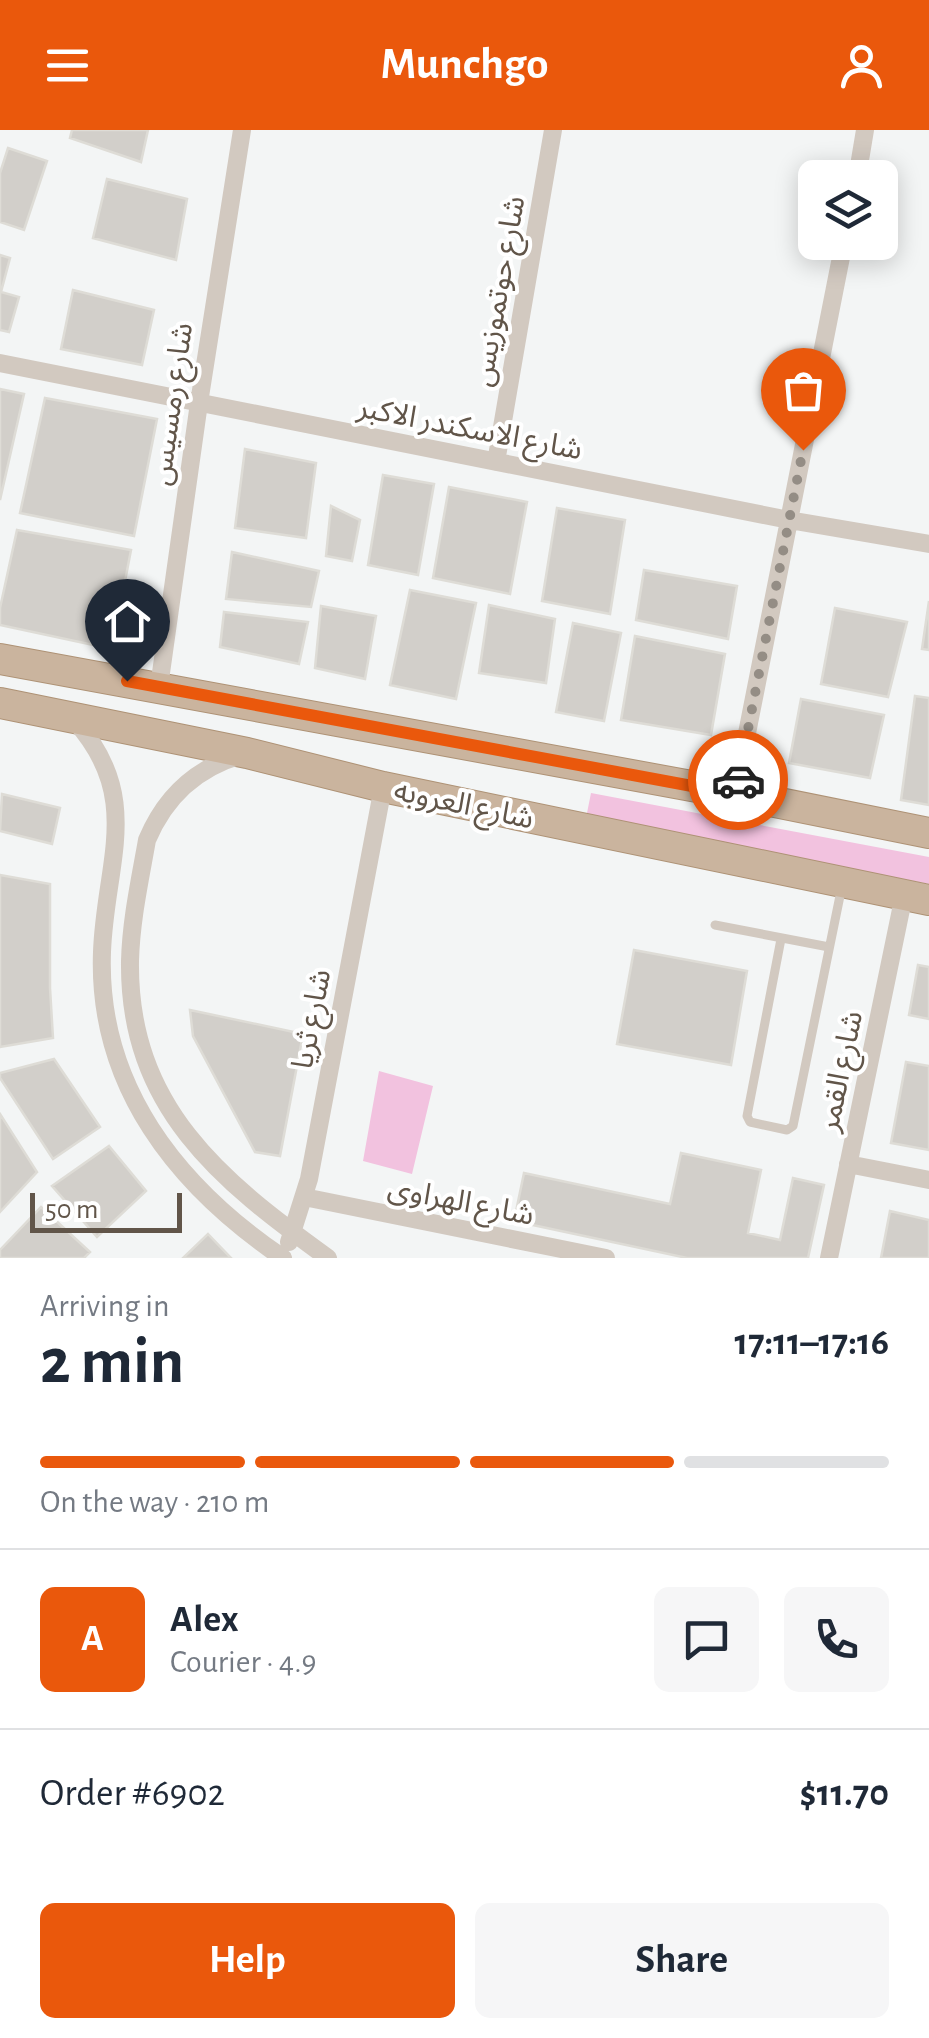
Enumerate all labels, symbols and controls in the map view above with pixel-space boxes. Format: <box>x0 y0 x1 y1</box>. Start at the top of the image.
icon: menu <box>40 38 95 93</box>
icon: person <box>834 38 889 93</box>
text: Munchgo <box>381 42 548 87</box>
map controls <box>798 160 898 260</box>
button: layers <box>798 160 898 260</box>
street label: شارع حوتموزيس <box>467 194 536 390</box>
street label: شارع رمسيس <box>146 321 204 488</box>
pin <box>761 348 846 451</box>
icon: bag <box>776 363 831 418</box>
street label: شارع الاسكندر الاكبر <box>353 392 585 471</box>
pin <box>85 579 170 682</box>
icon: home <box>100 594 155 649</box>
courier <box>688 730 788 830</box>
icon: car <box>711 753 766 808</box>
street label: شارع العروبه <box>390 776 536 840</box>
street label: شارع ثريا <box>288 967 342 1073</box>
street label: شارع القمر <box>813 1008 874 1136</box>
street label: شارع الهراوى <box>384 1173 536 1237</box>
scale bar <box>30 1188 182 1232</box>
text: 50 m <box>45 1196 99 1224</box>
text: Arriving in <box>40 1290 169 1322</box>
text: 17:11–17:16 <box>734 1324 889 1362</box>
text: 2 min <box>40 1330 184 1395</box>
text: On the way · 210 m <box>40 1486 269 1518</box>
button: chat <box>654 1587 759 1692</box>
button: phone <box>784 1587 889 1692</box>
text: Alex <box>170 1601 239 1639</box>
text: A <box>81 1620 104 1658</box>
text: Courier · 4.9 <box>170 1646 317 1678</box>
text: Order #6902 <box>40 1775 225 1813</box>
text: $11.70 <box>800 1775 889 1813</box>
button: Help <box>40 1903 455 2018</box>
button: Share <box>475 1903 889 2018</box>

